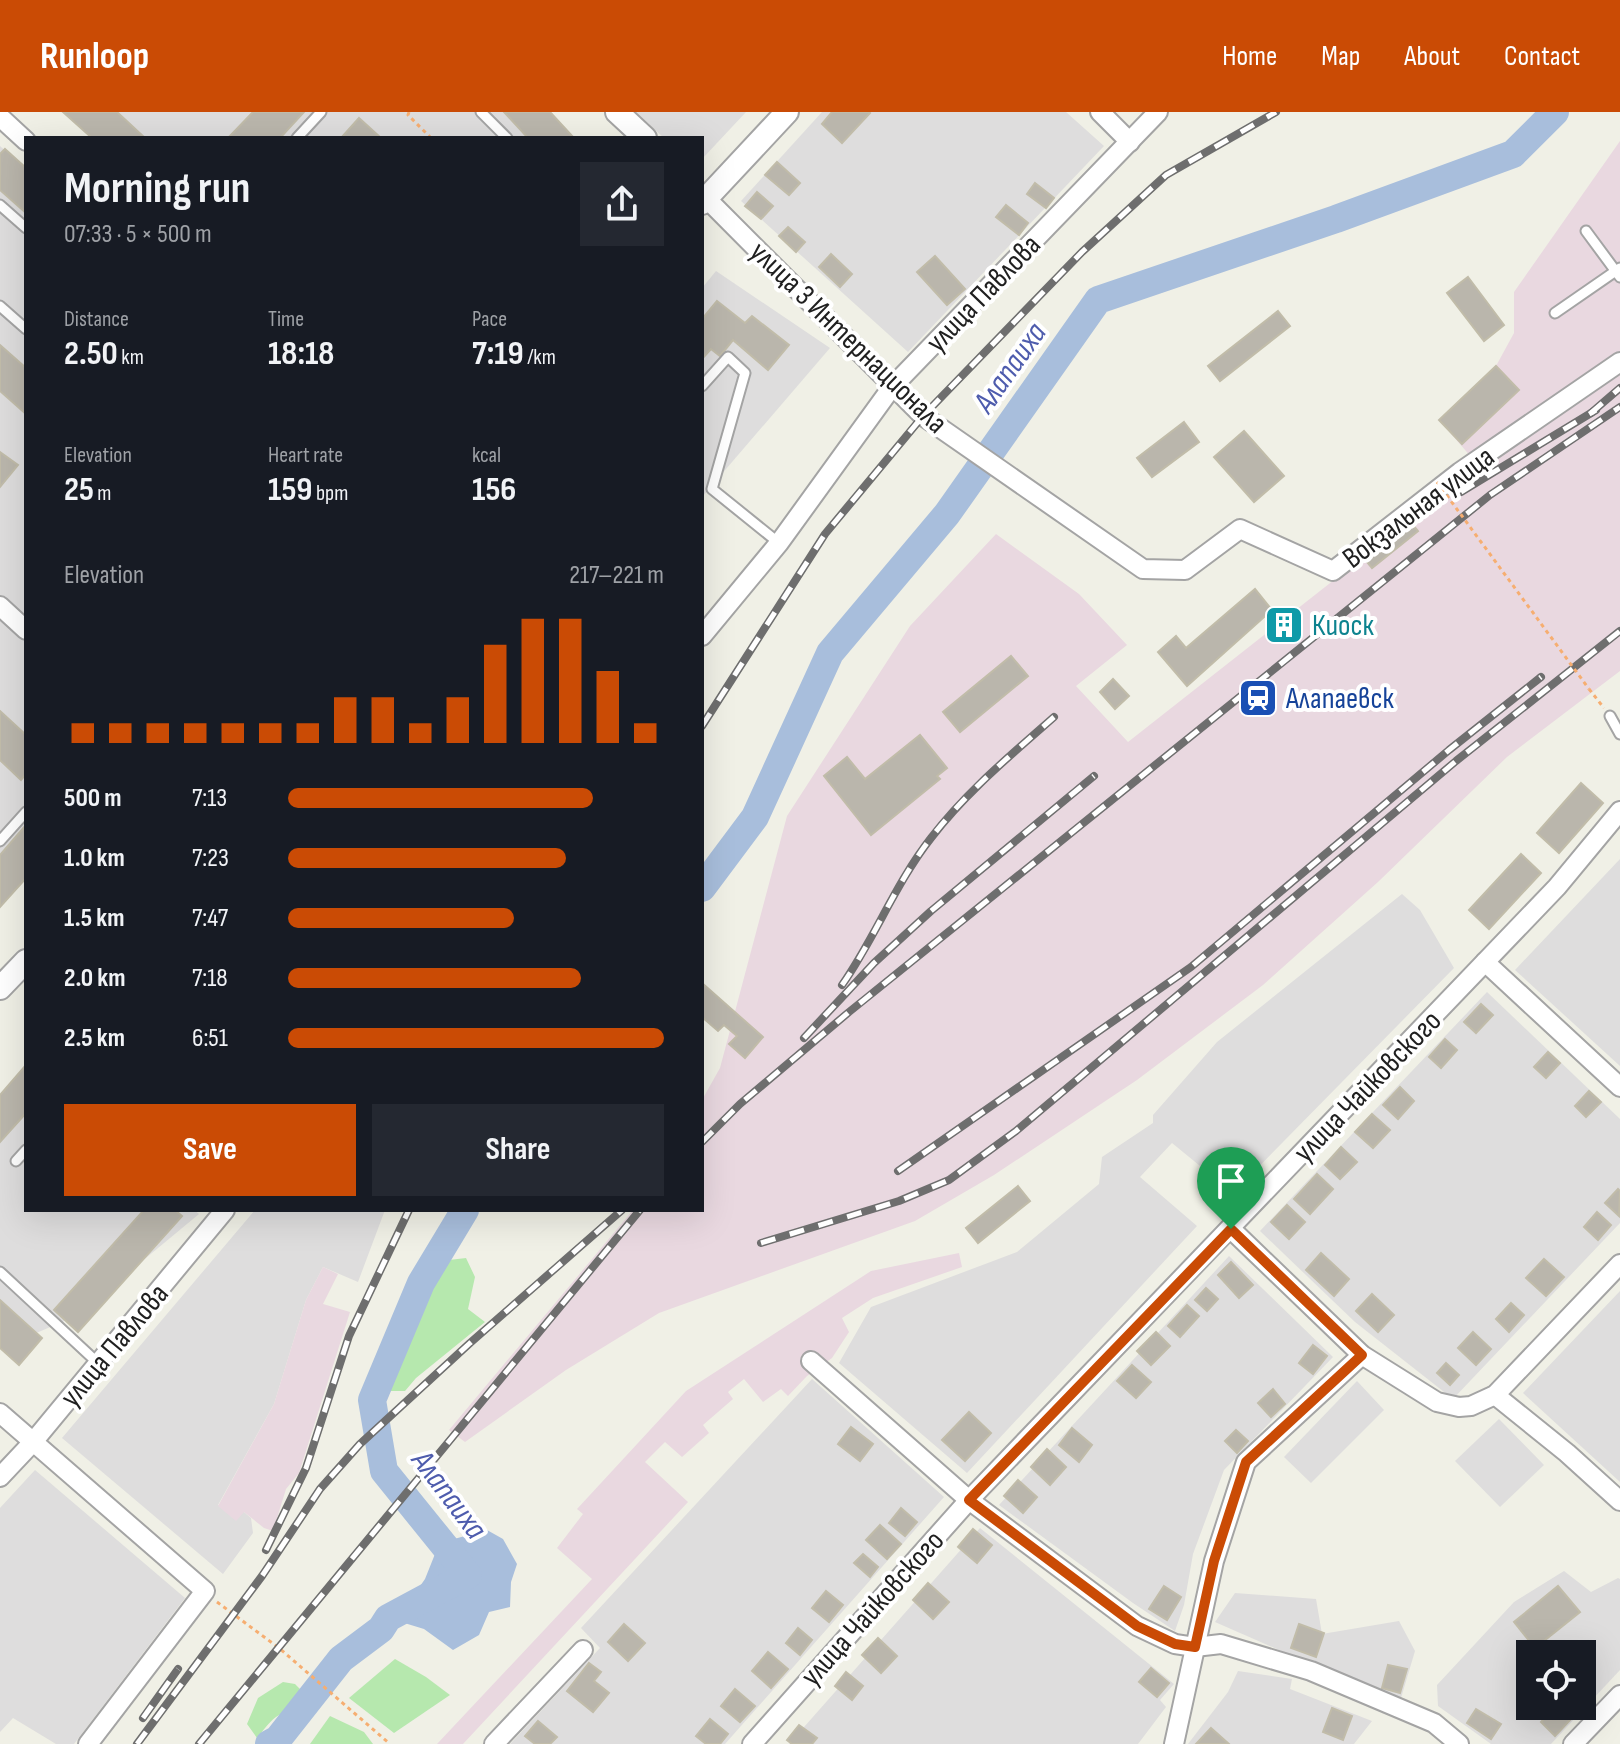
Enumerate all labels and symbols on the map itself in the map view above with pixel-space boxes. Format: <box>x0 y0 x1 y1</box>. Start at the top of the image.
street label: улица Павлова <box>919 227 1049 360</box>
street label: улица 3 Интернационала <box>742 234 955 441</box>
water label: Алапаиха <box>964 315 1055 422</box>
street label: Вокзальная улица <box>1336 439 1502 577</box>
building icon: Киоск <box>1263 604 1305 646</box>
place label: Киоск <box>1312 608 1374 644</box>
station icon: Алапаевск <box>1237 677 1279 719</box>
place label: Алапаевск <box>1285 681 1395 717</box>
street label: улица Чайковского <box>1286 1003 1449 1170</box>
pin <box>1197 1147 1265 1229</box>
street label: улица Павлова <box>53 1277 177 1414</box>
water label: Алапаиха <box>402 1441 495 1547</box>
street label: улица Чайковского <box>793 1523 952 1694</box>

